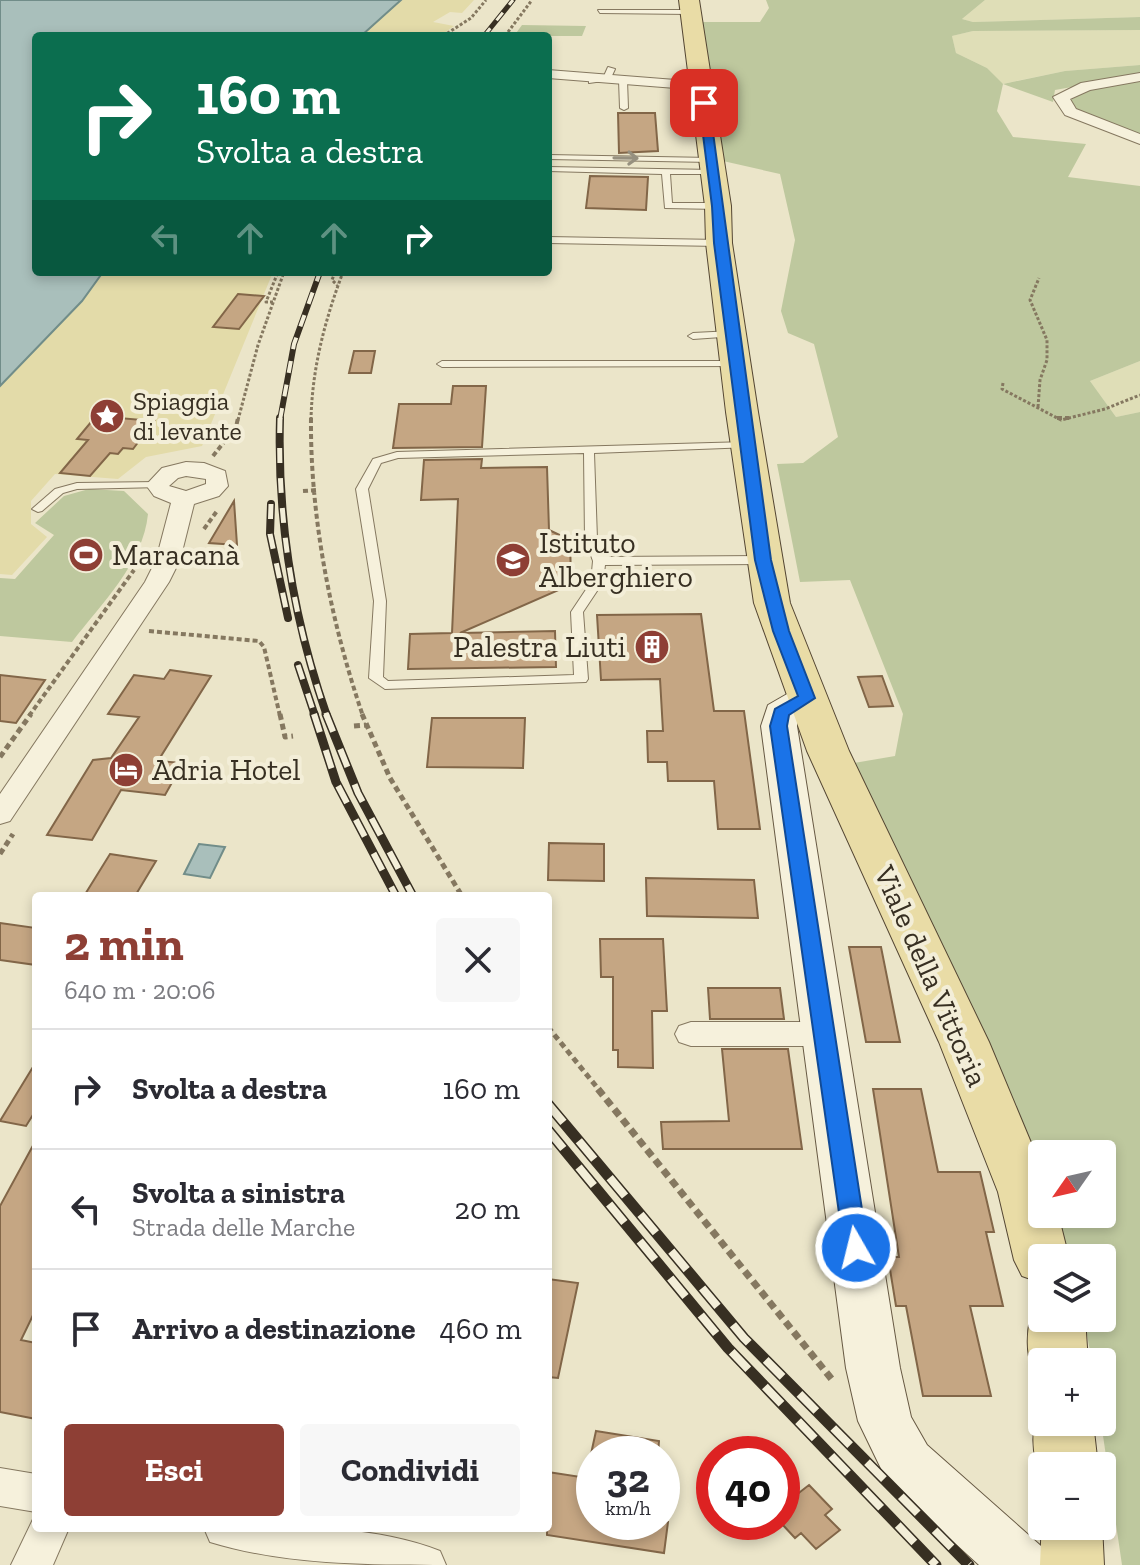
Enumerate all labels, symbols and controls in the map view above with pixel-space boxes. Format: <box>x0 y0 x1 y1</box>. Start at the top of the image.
text: 160 m <box>196 61 340 128</box>
icon: right <box>64 64 168 168</box>
pin <box>670 69 738 137</box>
icon: arrive <box>682 81 726 125</box>
text: Svolta a destra <box>196 129 423 172</box>
one-way arrow <box>612 151 639 166</box>
icon: left <box>144 216 188 260</box>
icon: ahead <box>228 216 272 260</box>
icon: ahead <box>312 216 356 260</box>
icon: right <box>396 216 440 260</box>
place label: Spiaggia di levante <box>133 385 242 447</box>
place icon: Spiaggia di levante <box>88 397 126 435</box>
place label: Istituto Alberghiero <box>539 525 693 595</box>
sports icon: Maracanà <box>67 536 105 574</box>
place label: Maracanà <box>112 537 240 573</box>
school or university icon: Istituto Alberghiero <box>494 541 532 579</box>
building icon: Palestra Liuti <box>633 628 671 666</box>
place label: Palestra Liuti <box>453 629 626 665</box>
hotel icon: Adria Hotel <box>107 751 145 789</box>
place label: Adria Hotel <box>152 752 300 788</box>
street label: Viale della Vittoria <box>866 859 996 1092</box>
text: 2 min <box>64 915 184 972</box>
button: close <box>436 918 520 1002</box>
text: 640 m · 20:06 <box>64 974 216 1006</box>
icon: right <box>64 1067 108 1111</box>
text: Svolta a destra <box>132 1071 327 1107</box>
text: 160 m <box>443 1071 520 1107</box>
north arrow <box>1028 1140 1116 1228</box>
map controls <box>1028 1140 1116 1540</box>
text: Svolta a sinistra <box>132 1175 345 1211</box>
icon: left <box>64 1187 108 1231</box>
text: 20 m <box>455 1191 520 1227</box>
position arrow <box>814 1206 898 1290</box>
text: Strada delle Marche <box>132 1211 355 1243</box>
button: layers <box>1028 1244 1116 1332</box>
icon: arrive <box>64 1307 108 1351</box>
text: Arrivo a destinazione <box>132 1311 416 1347</box>
text: 460 m <box>440 1311 522 1347</box>
button: + <box>1028 1348 1116 1436</box>
button: Esci <box>64 1424 284 1516</box>
button: Condividi <box>300 1424 520 1516</box>
speed limit sign: 40 <box>696 1436 800 1540</box>
button: − <box>1028 1452 1116 1540</box>
text: 32 <box>607 1454 649 1502</box>
text: km/h <box>605 1496 651 1520</box>

